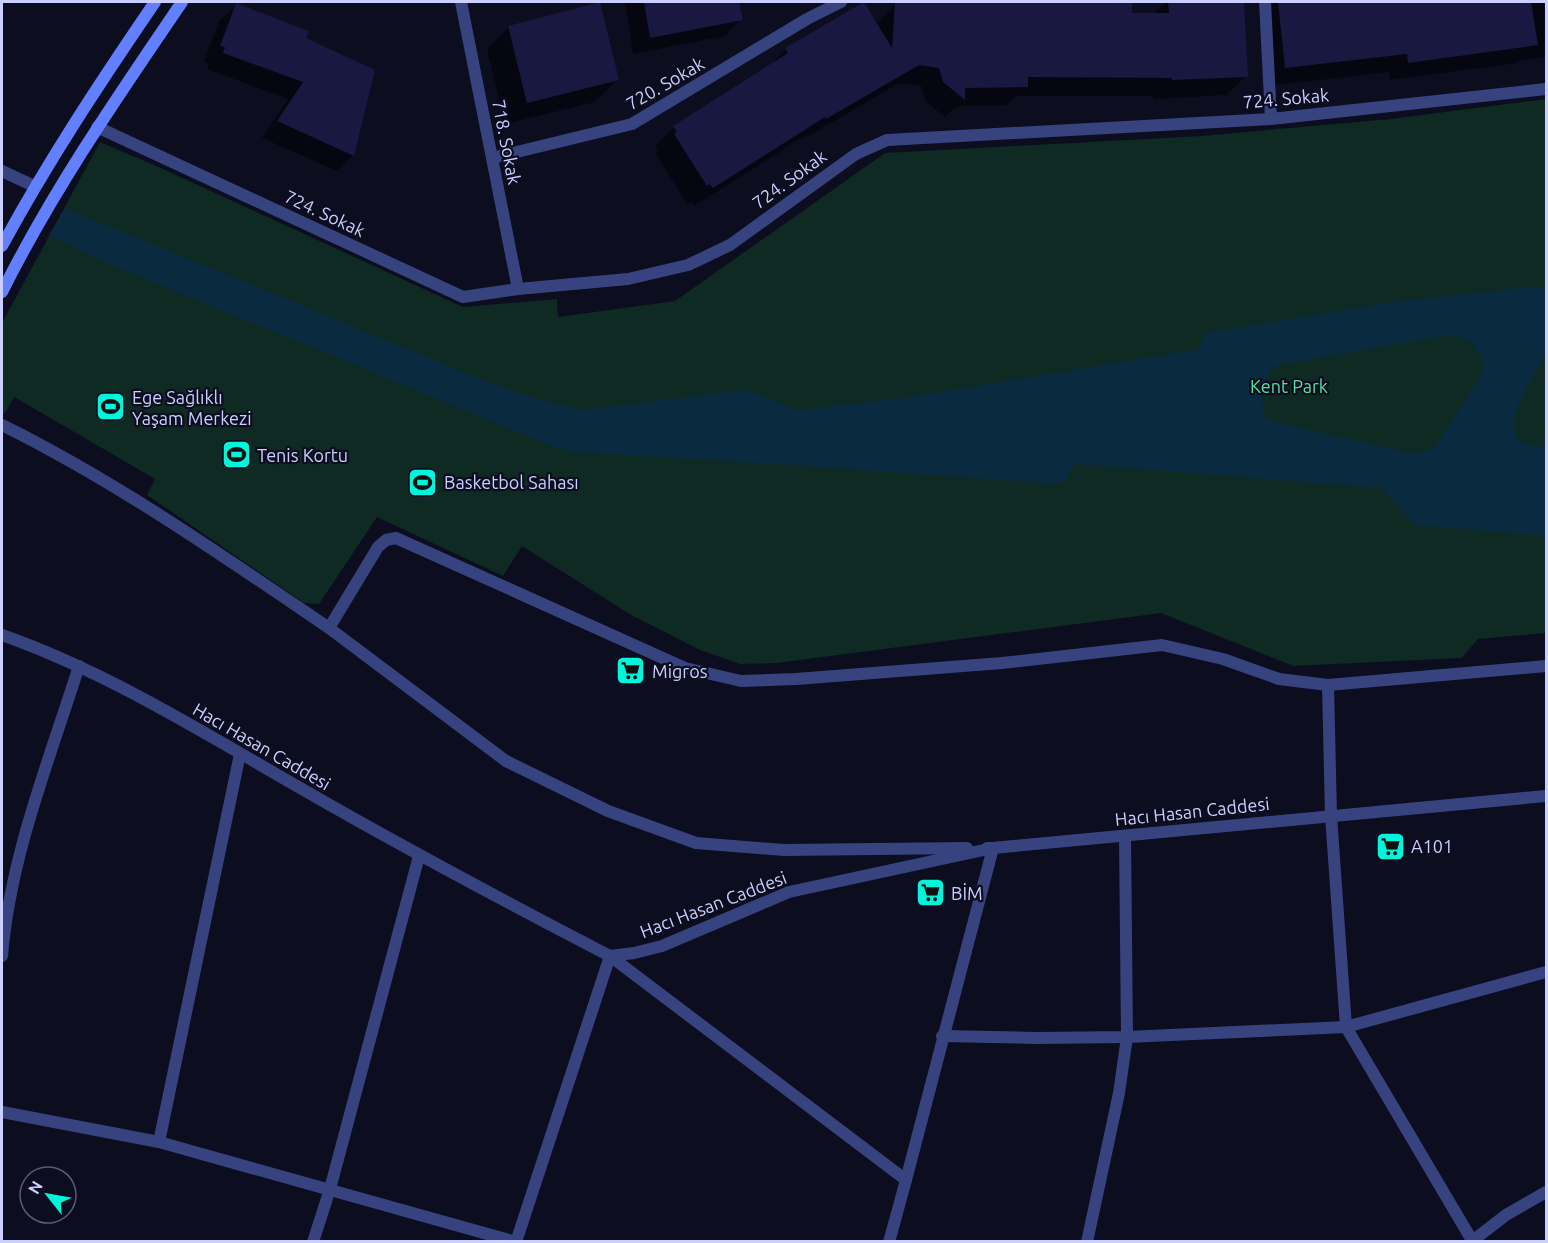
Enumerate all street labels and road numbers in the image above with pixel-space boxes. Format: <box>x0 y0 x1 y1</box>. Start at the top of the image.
street label: 720. Sokak <box>623 53 707 113</box>
street label: 724. Sokak <box>1242 84 1330 112</box>
street label: 718. Sokak <box>489 98 525 186</box>
street label: 724. Sokak <box>748 146 830 212</box>
street label: 724. Sokak <box>282 186 368 240</box>
street label: Hacı Hasan Caddesi <box>190 698 334 794</box>
street label: Hacı Hasan Caddesi <box>1114 793 1270 829</box>
street label: Hacı Hasan Caddesi <box>637 867 789 941</box>

